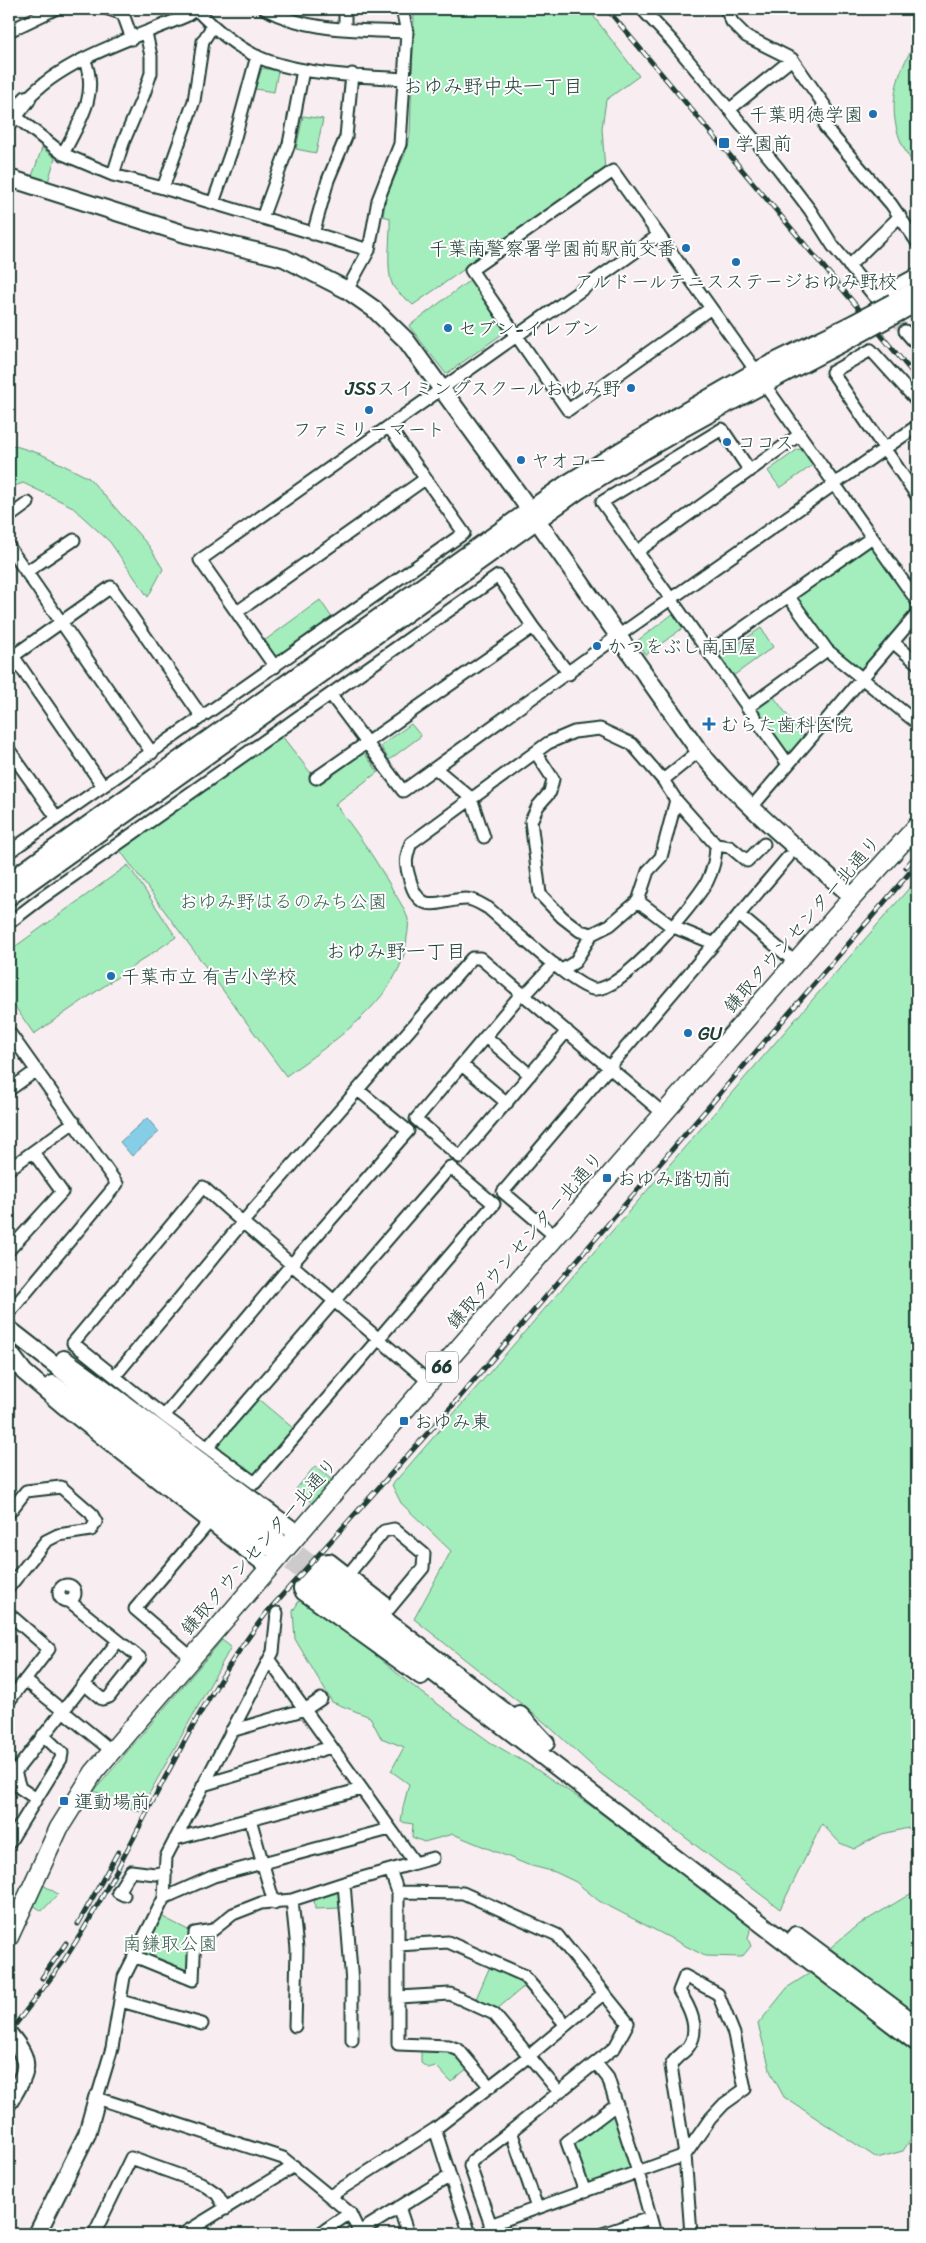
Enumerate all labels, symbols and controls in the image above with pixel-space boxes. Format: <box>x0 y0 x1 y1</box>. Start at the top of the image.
district label: おゆみ野中央一丁目 <box>403 69 583 104</box>
place label: 千葉明徳学園 <box>749 98 863 131</box>
marker: 千葉明徳学園 <box>867 108 879 120</box>
place label: 学園前 <box>735 127 792 160</box>
marker: 学園前 <box>717 136 731 150</box>
place label: 千葉南警察署学園前駅前交番 <box>429 232 676 265</box>
marker: 千葉南警察署学園前駅前交番 <box>680 242 692 254</box>
marker: アルドールテニスステージおゆみ野校 <box>730 256 742 268</box>
place label: アルドールテニスステージおゆみ野校 <box>575 265 897 298</box>
place label: セブン-イレブン <box>458 312 600 345</box>
marker: セブン-イレブン <box>442 322 454 334</box>
place label: JSSスイミングスクールおゆみ野 <box>344 372 621 405</box>
marker: JSSスイミングスクールおゆみ野 <box>625 382 637 394</box>
marker: ファミリーマート <box>363 404 375 416</box>
place label: ファミリーマート <box>293 413 445 446</box>
place label: ココス <box>737 426 794 459</box>
marker: ココス <box>721 436 733 448</box>
place label: ヤオコー <box>531 444 607 477</box>
marker: ヤオコー <box>515 454 527 466</box>
place label: かつをぶし南国屋 <box>607 630 758 663</box>
marker: かつをぶし南国屋 <box>591 640 603 652</box>
place label: むらた歯科医院 <box>720 708 853 741</box>
marker: むらた歯科医院 <box>702 717 716 731</box>
street label: 鎌取タウンセンター北通り <box>715 827 889 1021</box>
park label: おゆみ野はるのみち公園 <box>179 885 387 918</box>
district label: おゆみ野一丁目 <box>326 934 466 969</box>
place label: 千葉市立 有吉小学校 <box>121 960 297 993</box>
marker: 千葉市立 有吉小学校 <box>105 970 117 982</box>
place label: GU <box>698 1017 723 1050</box>
marker: GU <box>682 1027 694 1039</box>
street label: 鎌取タウンセンター北通り <box>438 1143 612 1337</box>
place label: おゆみ踏切前 <box>617 1162 731 1195</box>
marker: おゆみ踏切前 <box>601 1172 613 1184</box>
road number: 66 <box>426 1351 458 1382</box>
place label: おゆみ東 <box>414 1405 490 1438</box>
marker: おゆみ東 <box>398 1415 410 1427</box>
street label: 鎌取タウンセンター北通り <box>172 1449 346 1643</box>
place label: 運動場前 <box>74 1785 150 1818</box>
marker: 運動場前 <box>58 1795 70 1807</box>
park label: 南鎌取公園 <box>122 1927 218 1960</box>

